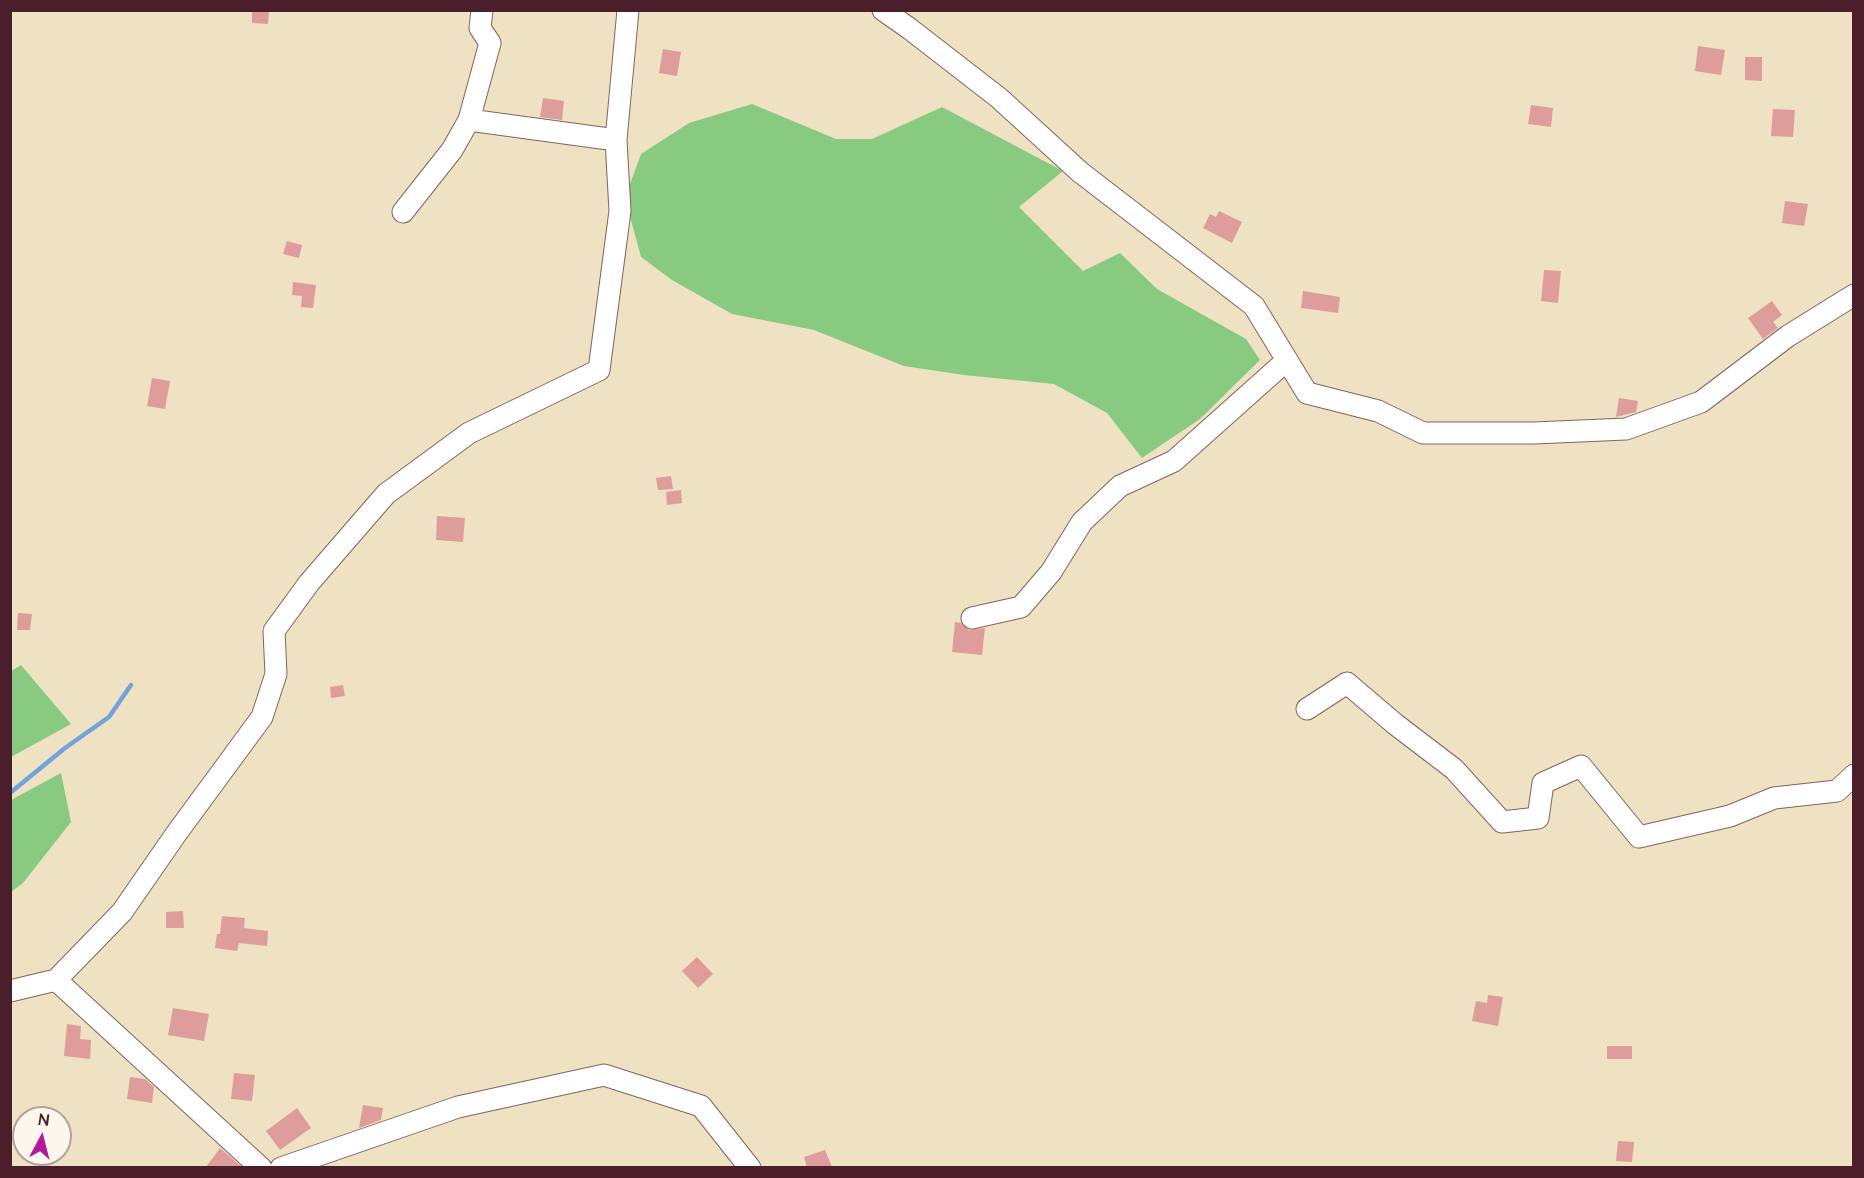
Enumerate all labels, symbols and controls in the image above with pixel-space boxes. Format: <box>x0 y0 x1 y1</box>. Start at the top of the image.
north arrow <box>12 1106 72 1166</box>
text: N <box>38 1109 50 1132</box>

